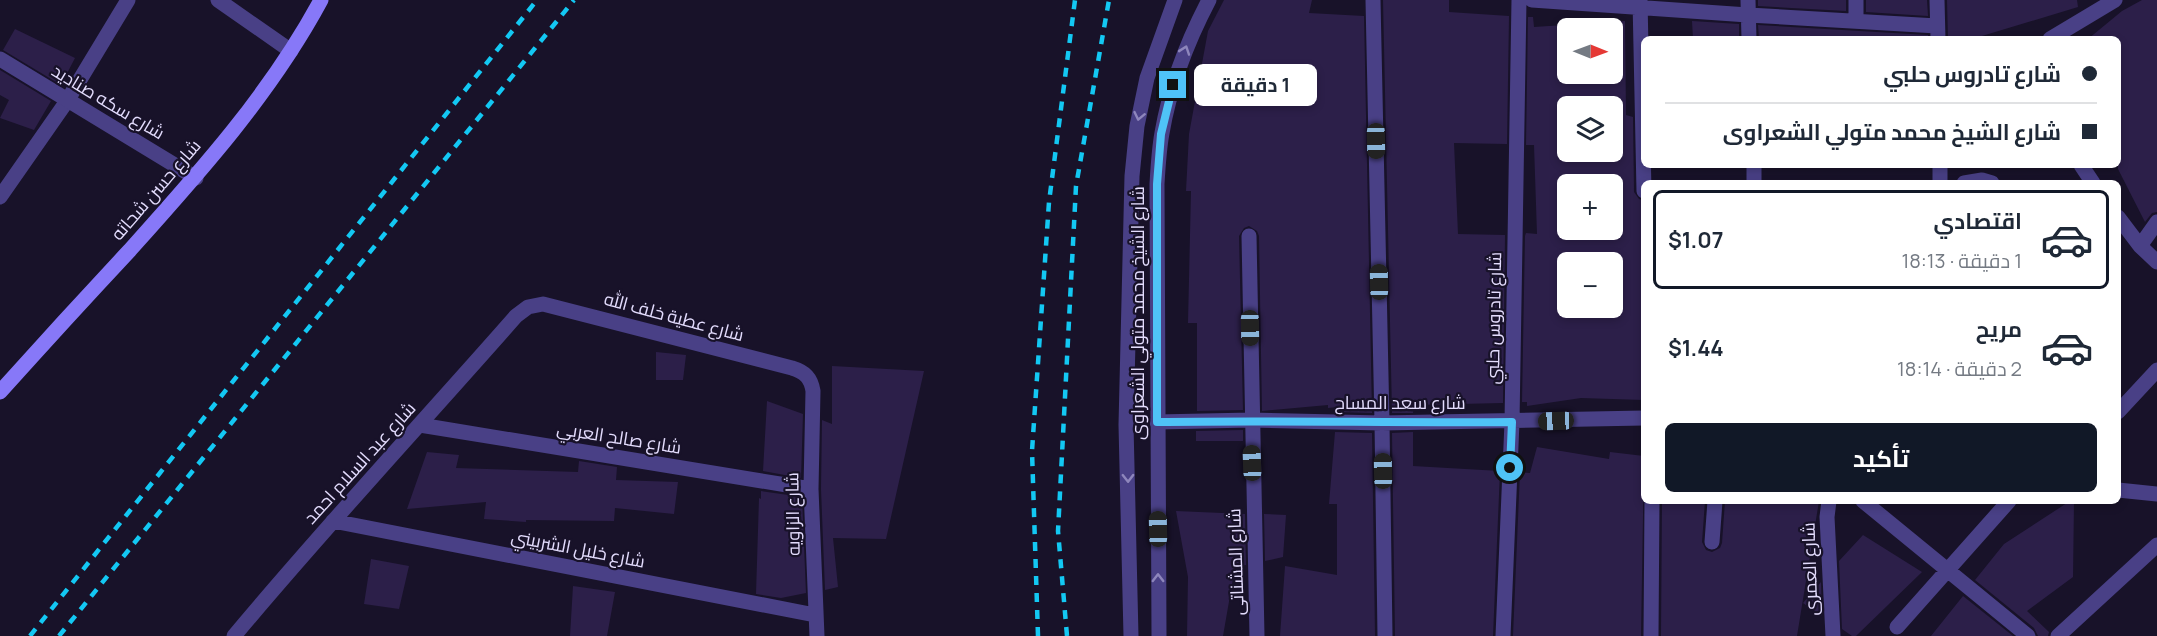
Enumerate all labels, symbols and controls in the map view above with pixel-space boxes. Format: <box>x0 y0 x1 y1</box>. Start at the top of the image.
north arrow <box>1557 18 1623 84</box>
map controls <box>1557 18 1623 318</box>
one-way arrow <box>1178 45 1191 56</box>
street label: شارع سكه صناديد <box>47 58 169 145</box>
text: شارع تادروس حلبي <box>1883 59 2061 89</box>
callout: 1 دقيقة <box>1194 64 1317 106</box>
route end <box>1159 71 1186 98</box>
text: 1 دقيقة <box>1221 71 1290 98</box>
button: layers <box>1557 96 1623 162</box>
one-way arrow <box>1133 111 1146 121</box>
text: شارع الشيخ محمد متولي الشعراوى <box>1723 117 2061 147</box>
car <box>1367 123 1385 159</box>
street label: شارع حسن شحاته <box>105 134 206 245</box>
button: + <box>1557 174 1623 240</box>
street label: شارع الشيخ محمد متولي الشعراوى <box>1125 186 1152 440</box>
text: اقتصادي <box>1933 206 2022 236</box>
icon: car <box>2040 213 2094 267</box>
text: $1.07 <box>1668 225 1723 255</box>
text: 1 دقيقة · 18:13 <box>1901 247 2022 274</box>
street label: شارع تادروس حلبي <box>1480 251 1509 385</box>
button: − <box>1557 252 1623 318</box>
car <box>1370 264 1388 300</box>
street label: شارع عطية خلف الله <box>601 286 747 347</box>
car <box>1241 310 1259 346</box>
text: مريح <box>1976 314 2022 344</box>
icon: car <box>2040 321 2094 375</box>
text: $1.44 <box>1668 333 1724 363</box>
text: 2 دقيقة · 18:14 <box>1897 355 2022 382</box>
street label: شارع سعد المساح <box>1334 390 1466 415</box>
street label: شارع عبد السلام احمد <box>298 396 421 529</box>
car <box>1538 411 1574 431</box>
street label: شارع صالح العربي <box>555 415 683 462</box>
button: تأكيد <box>1665 423 2097 492</box>
car <box>1242 445 1262 481</box>
car <box>1374 453 1392 489</box>
route start <box>1496 454 1523 481</box>
street label: شارع الزاويه <box>779 472 806 556</box>
one-way arrow <box>1121 474 1134 483</box>
street label: شارع المشناتى <box>1221 508 1250 616</box>
car <box>1149 511 1167 547</box>
street label: شارع العمرى <box>1795 522 1824 616</box>
street label: شارع خليل الشربيني <box>509 523 647 576</box>
one-way arrow <box>1152 573 1164 582</box>

